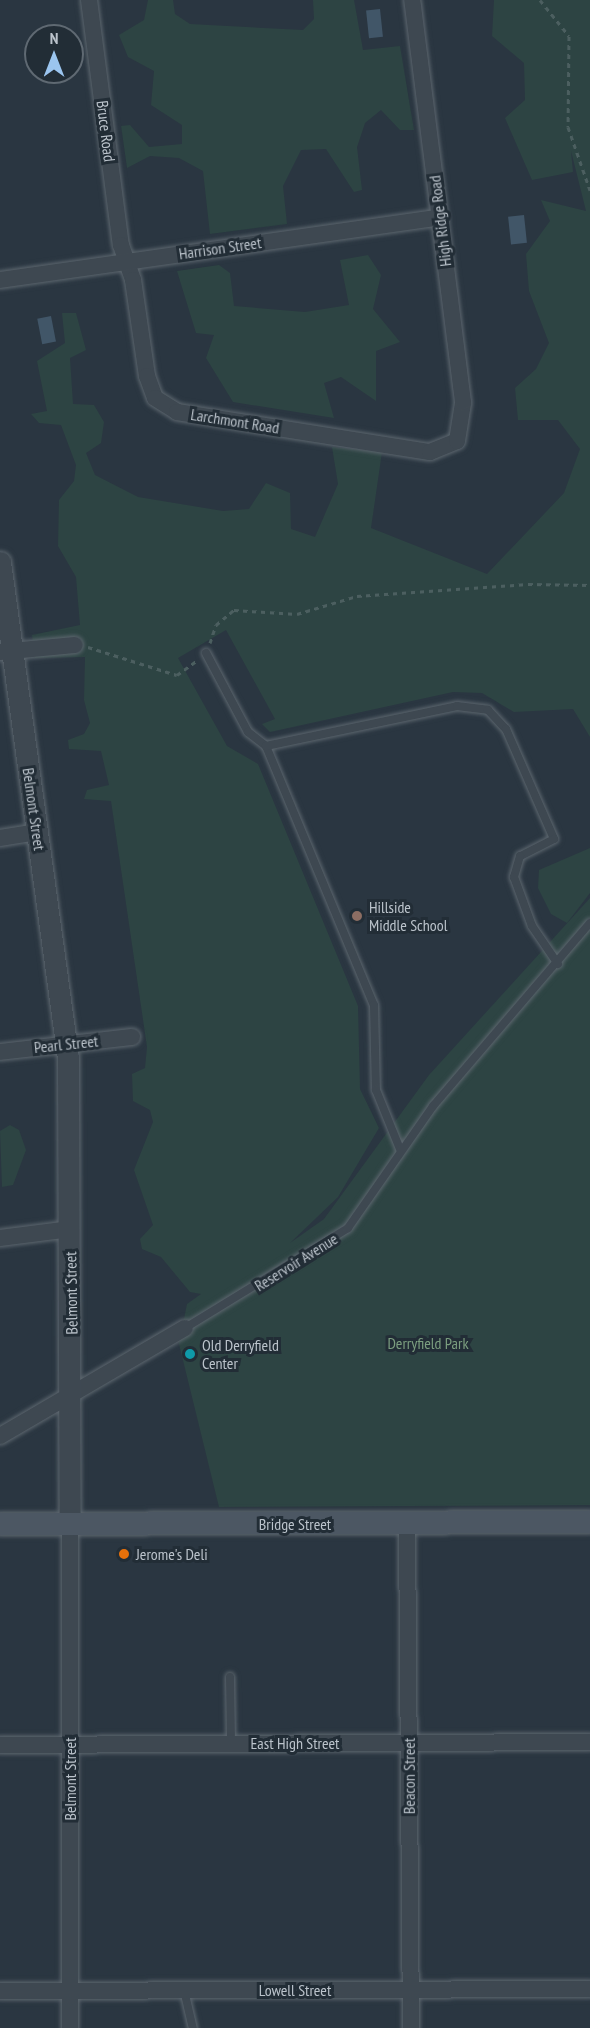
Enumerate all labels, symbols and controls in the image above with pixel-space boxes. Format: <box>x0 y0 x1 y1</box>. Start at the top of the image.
north arrow <box>24 24 84 84</box>
text: N <box>50 28 58 48</box>
street label: Bruce Road <box>93 99 119 163</box>
street label: High Ridge Road <box>425 174 455 268</box>
street label: Harrison Street <box>178 233 262 263</box>
street label: Larchmont Road <box>189 405 281 437</box>
street label: Belmont Street <box>19 767 49 851</box>
place label: Hillside Middle School <box>369 897 447 935</box>
marker: Hillside Middle School <box>350 909 364 923</box>
street label: Pearl Street <box>33 1031 99 1057</box>
street label: Reservoir Avenue <box>251 1229 341 1295</box>
street label: Belmont Street <box>61 1251 81 1335</box>
park label: Derryfield Park <box>387 1333 469 1353</box>
place label: Old Derryfield Center <box>202 1335 279 1373</box>
marker: Old Derryfield Center <box>183 1347 197 1361</box>
street label: Bridge Street <box>259 1514 331 1534</box>
place label: Jerome's Deli <box>136 1544 208 1564</box>
marker: Jerome's Deli <box>117 1547 131 1561</box>
street label: East High Street <box>251 1733 339 1753</box>
street label: Belmont Street <box>60 1737 80 1821</box>
street label: Beacon Street <box>399 1738 419 1814</box>
street label: Lowell Street <box>259 1980 331 2000</box>

